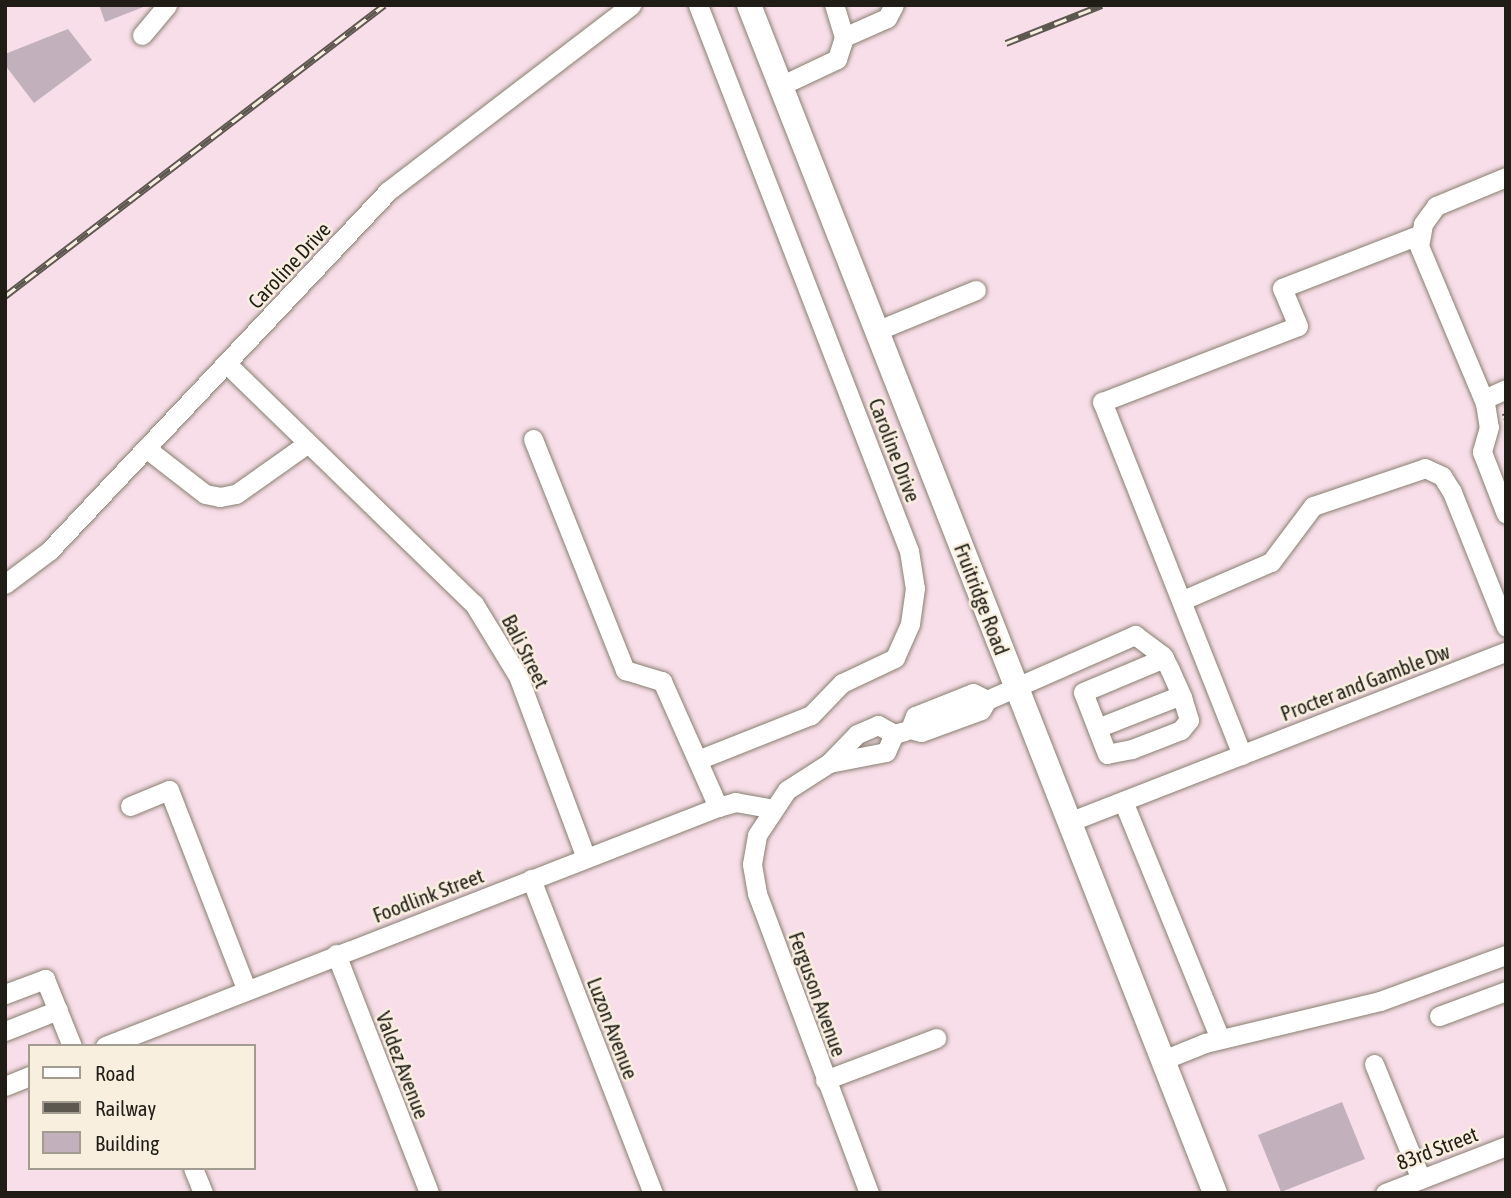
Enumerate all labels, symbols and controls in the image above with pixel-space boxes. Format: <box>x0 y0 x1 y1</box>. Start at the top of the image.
street label: Caroline Drive <box>243 217 335 313</box>
street label: Caroline Drive <box>864 395 926 505</box>
street label: Fruitridge Road <box>949 540 1015 658</box>
street label: Bali Street <box>497 610 555 692</box>
street label: Procter and Gamble Dw <box>1277 638 1453 726</box>
street label: Foodlink Street <box>369 862 487 928</box>
street label: Ferguson Avenue <box>784 928 852 1060</box>
street label: Luzon Avenue <box>582 974 644 1082</box>
street label: Valdez Avenue <box>371 1008 435 1122</box>
legend <box>28 1044 256 1170</box>
text: Road <box>95 1061 135 1085</box>
text: Railway <box>95 1096 156 1120</box>
street label: 83rd Street <box>1393 1121 1481 1175</box>
text: Building <box>95 1131 159 1155</box>

